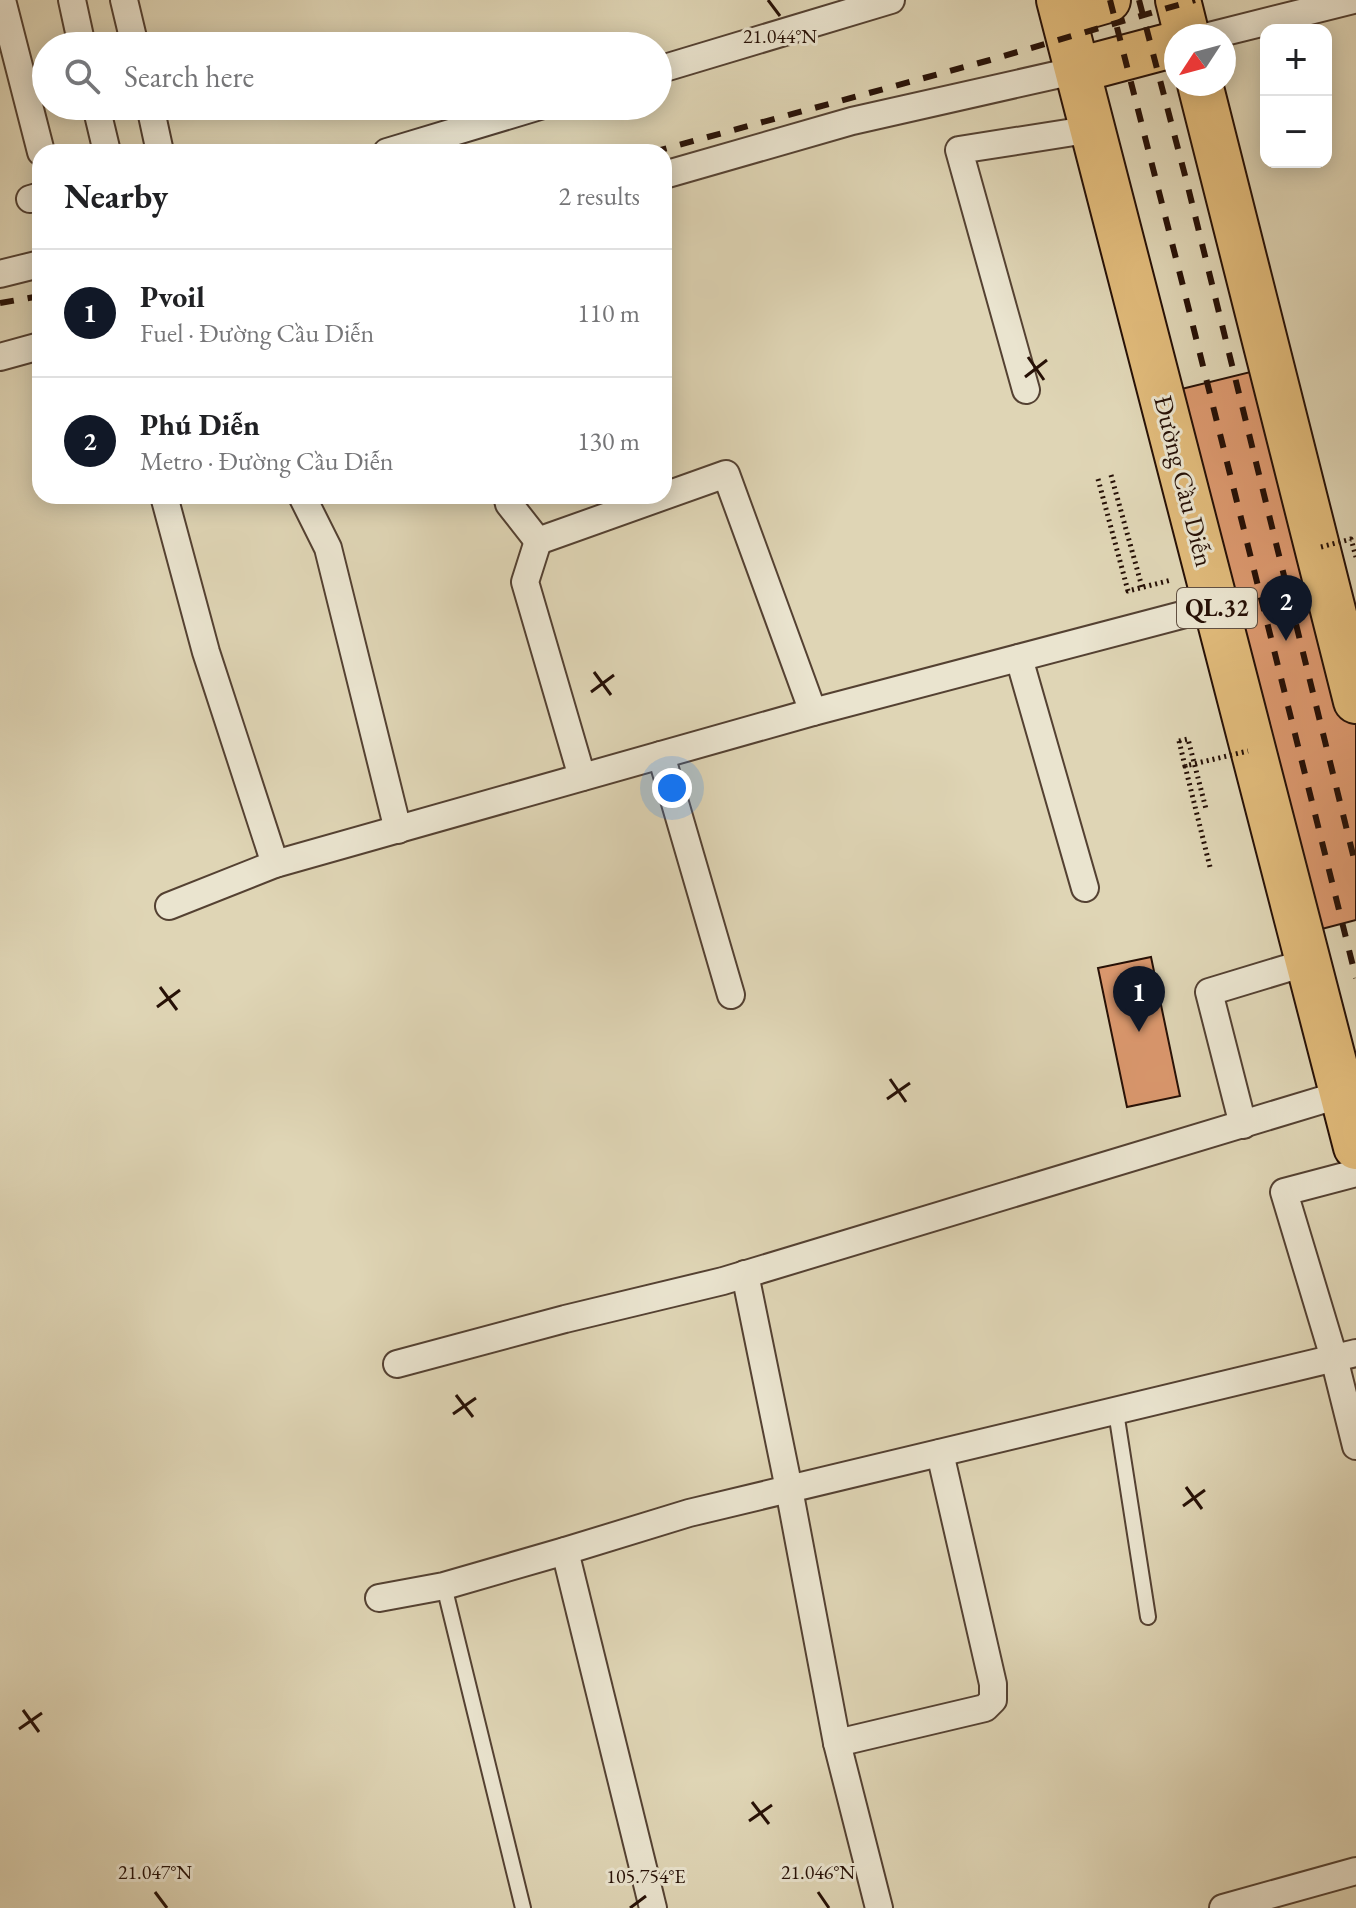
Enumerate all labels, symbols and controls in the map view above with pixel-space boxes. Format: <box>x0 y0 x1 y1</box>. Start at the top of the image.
text: 21.044°N <box>743 23 817 49</box>
north arrow <box>1164 24 1236 96</box>
map controls <box>1260 24 1332 168</box>
button: + <box>1260 24 1332 96</box>
search box <box>32 32 672 120</box>
icon: search <box>60 54 104 98</box>
text: Search here <box>124 57 254 96</box>
button: − <box>1260 96 1332 168</box>
text: Nearby <box>64 174 168 218</box>
text: 2 results <box>559 179 640 213</box>
text: Pvoil <box>140 277 205 316</box>
text: 1 <box>83 296 97 330</box>
text: 110 m <box>577 296 640 330</box>
text: Fuel · Đường Cầu Diễn <box>140 316 374 350</box>
street label: Đường Cầu Diễn <box>1146 392 1222 570</box>
text: Phú Diễn <box>140 405 260 444</box>
text: 2 <box>83 424 97 458</box>
text: 130 m <box>577 424 640 458</box>
text: Metro · Đường Cầu Diễn <box>140 444 394 478</box>
pin: 2 <box>1260 575 1312 641</box>
road number: QL.32 <box>1177 588 1257 628</box>
your location <box>652 768 692 808</box>
pin: 1 <box>1113 966 1165 1032</box>
text: 21.047°N <box>118 1859 192 1885</box>
text: 21.046°N <box>781 1859 855 1885</box>
text: 105.754°E <box>606 1863 686 1889</box>

